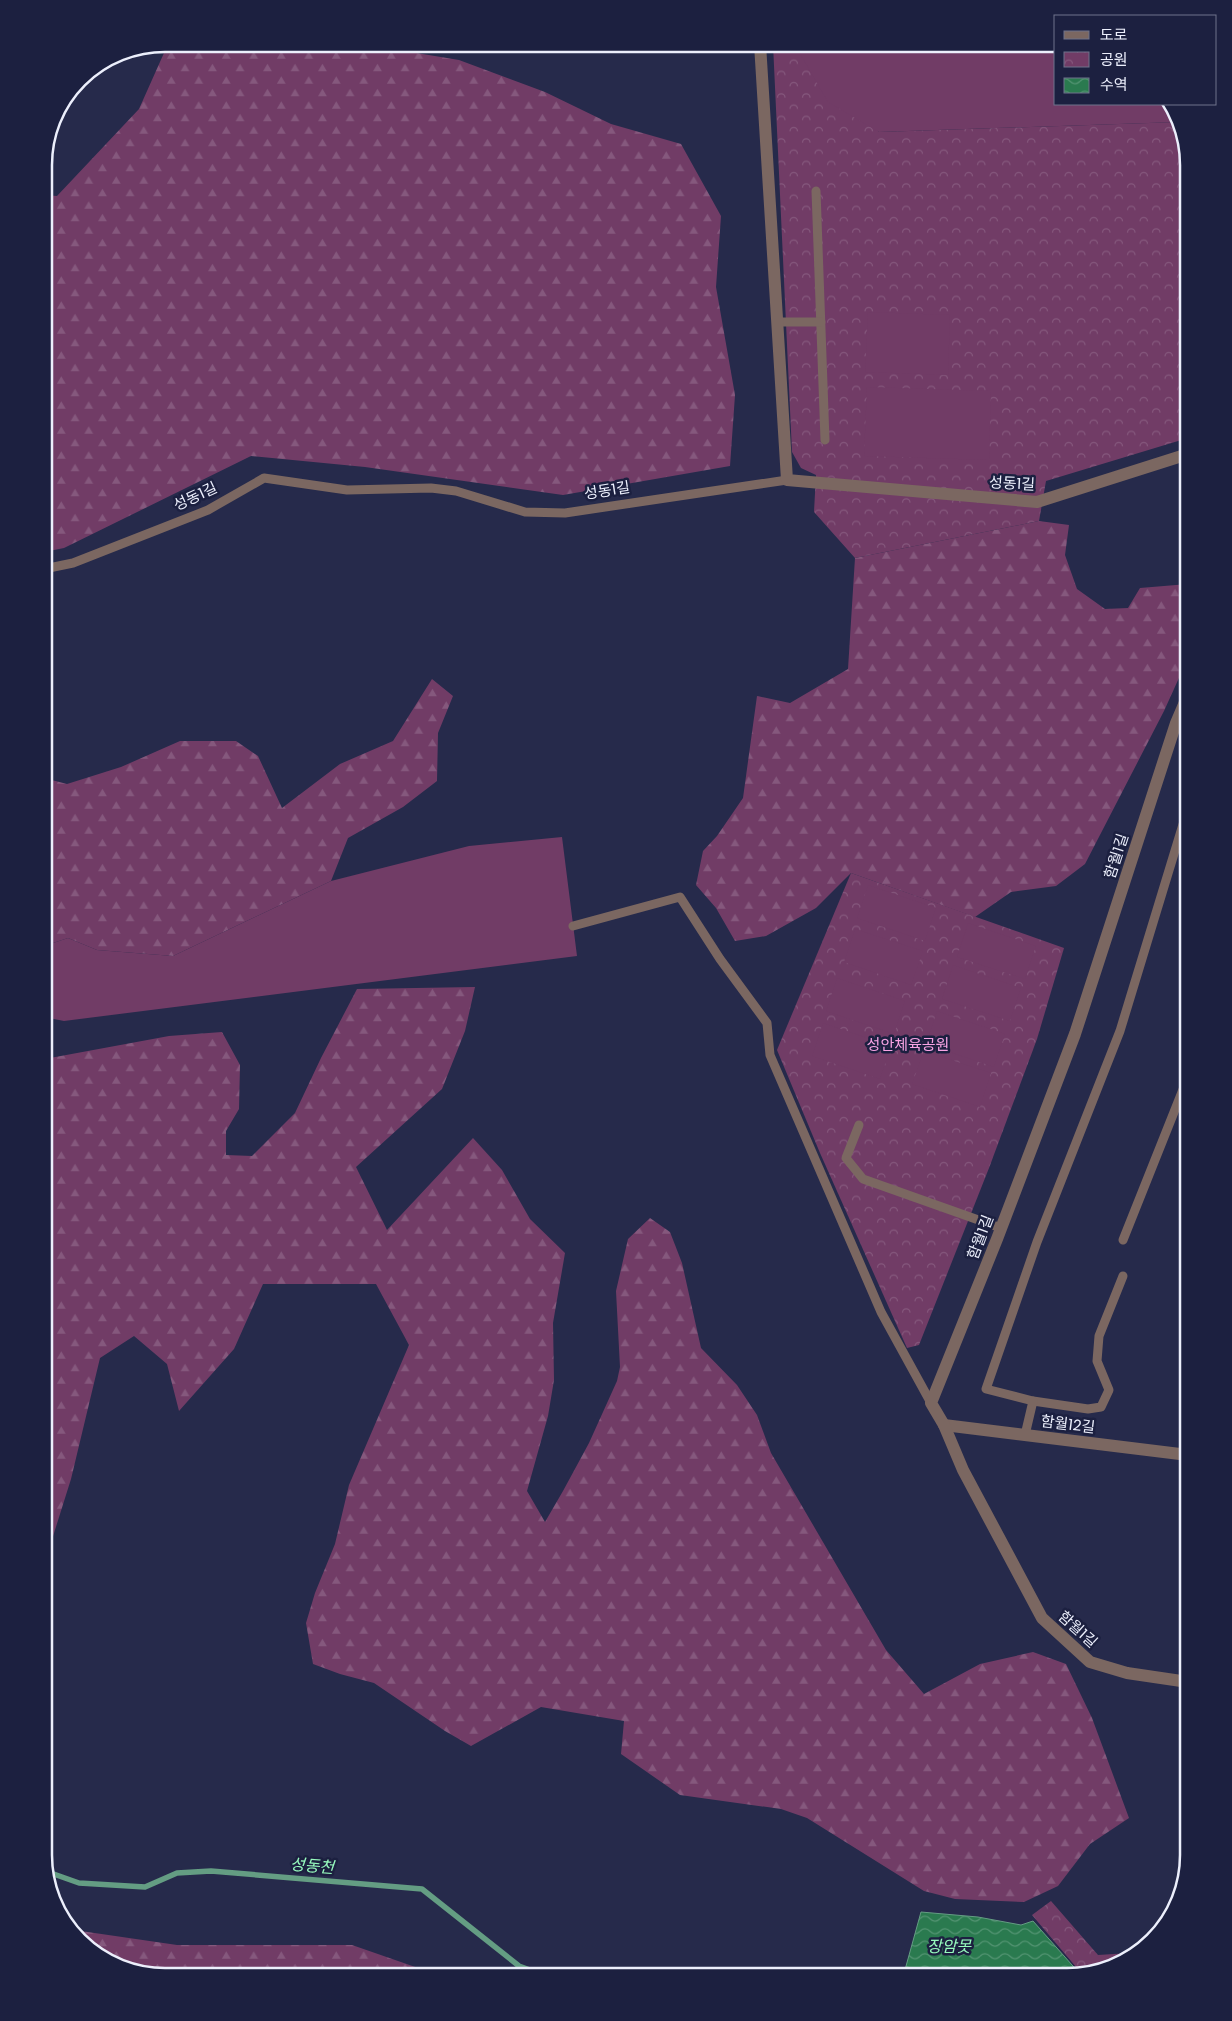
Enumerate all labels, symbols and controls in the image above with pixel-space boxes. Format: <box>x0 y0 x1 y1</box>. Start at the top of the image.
legend <box>1054 15 1217 105</box>
text: 도로 <box>1100 24 1128 45</box>
text: 공원 <box>1100 49 1128 70</box>
text: 수역 <box>1100 74 1128 95</box>
street label: 성동1길 <box>988 471 1036 495</box>
street label: 성동1길 <box>583 476 631 504</box>
street label: 성동1길 <box>170 477 220 515</box>
street label: 함월1길 <box>1099 831 1133 881</box>
park label: 성안체육공원 <box>867 1034 949 1055</box>
street label: 함월1길 <box>962 1212 998 1262</box>
street label: 함월12길 <box>1040 1410 1096 1438</box>
street label: 함월1길 <box>1054 1606 1102 1652</box>
water label: 성동천 <box>289 1853 337 1880</box>
water label: 장암못 <box>927 1935 972 1958</box>

